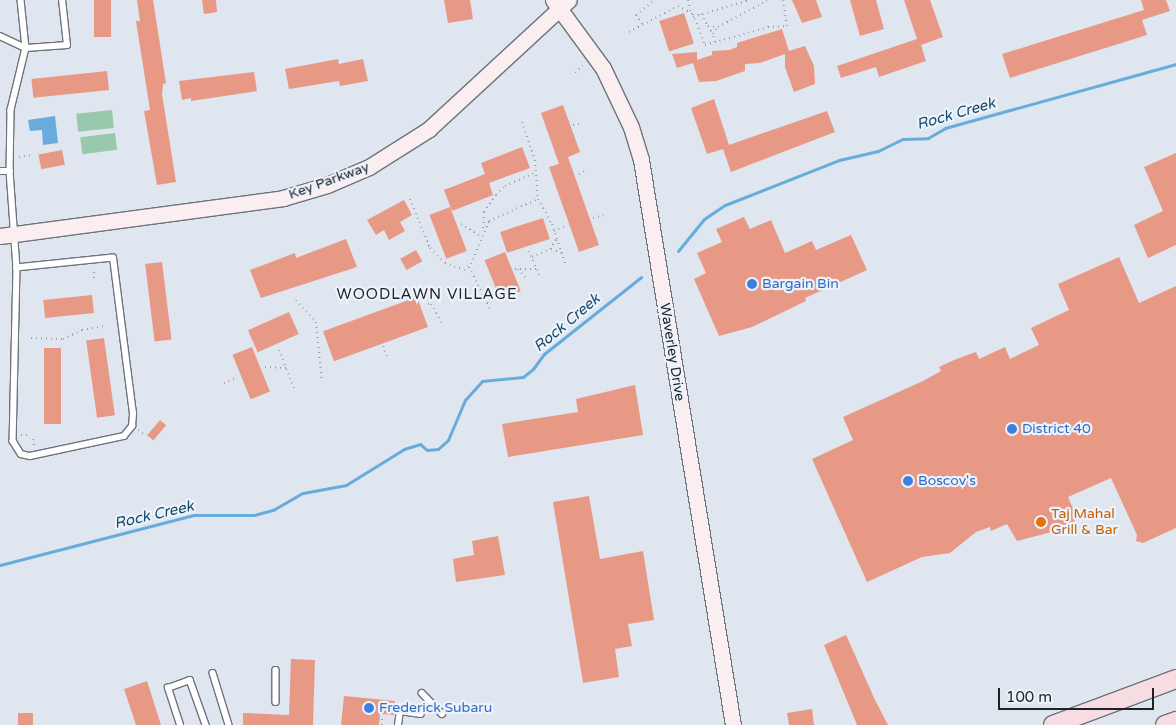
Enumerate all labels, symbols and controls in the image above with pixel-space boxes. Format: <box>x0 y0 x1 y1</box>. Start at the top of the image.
water label: Rock Creek <box>915 94 997 134</box>
street label: Key Parkway <box>286 159 372 203</box>
place label: Bargain Bin <box>762 276 839 292</box>
marker: Bargain Bin <box>746 278 758 290</box>
district label: WOODLAWN VILLAGE <box>335 286 519 304</box>
water label: Rock Creek <box>530 290 604 356</box>
street label: Waverley Drive <box>656 302 688 402</box>
place label: District 40 <box>1022 421 1091 437</box>
marker: District 40 <box>1006 423 1018 435</box>
place label: Boscov's <box>918 473 976 489</box>
marker: Boscov's <box>902 475 914 487</box>
water label: Rock Creek <box>113 497 195 533</box>
place label: Taj Mahal Grill & Bar <box>1051 506 1118 538</box>
marker: Taj Mahal Grill & Bar <box>1035 516 1047 528</box>
scale bar <box>1001 678 1157 710</box>
text: 100 m <box>1006 688 1052 706</box>
place label: Frederick Subaru <box>379 700 492 716</box>
marker: Frederick Subaru <box>363 702 375 714</box>

